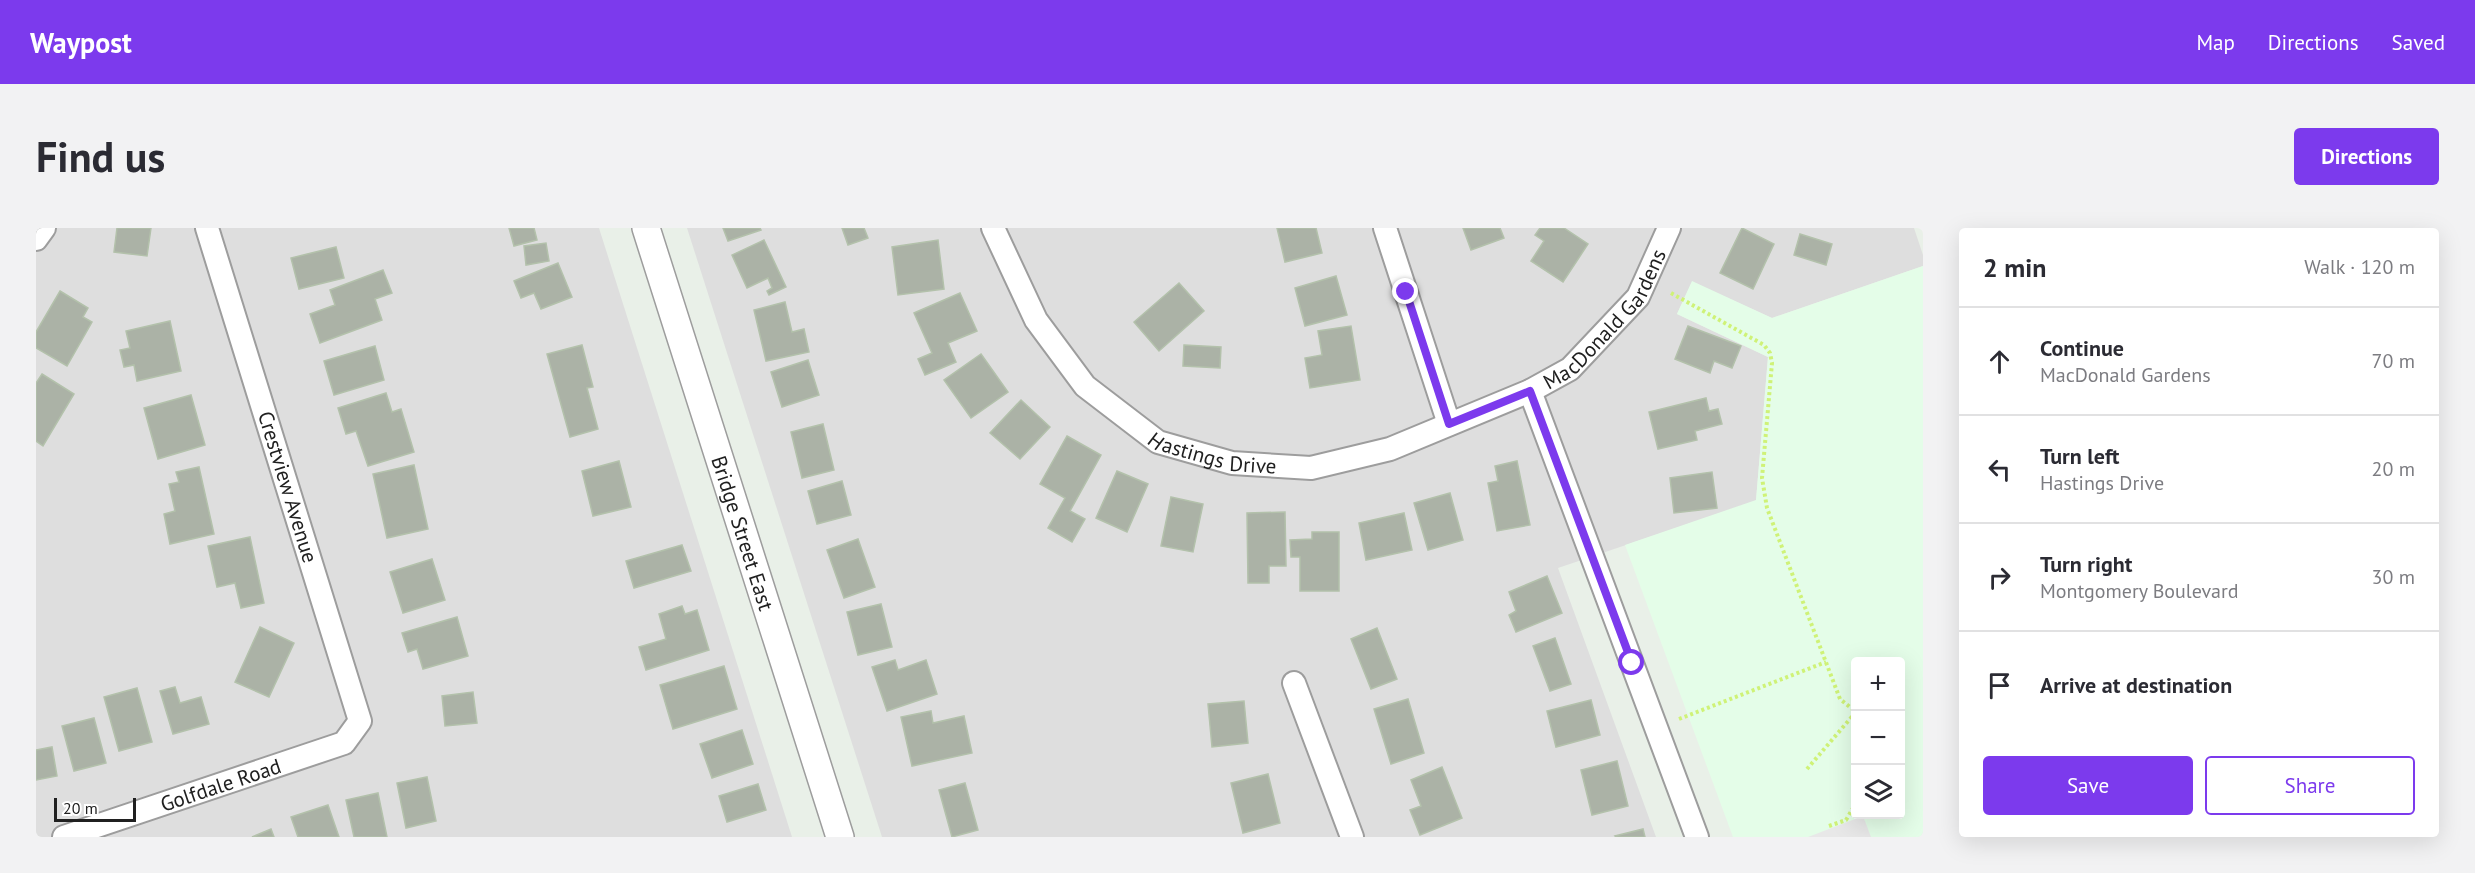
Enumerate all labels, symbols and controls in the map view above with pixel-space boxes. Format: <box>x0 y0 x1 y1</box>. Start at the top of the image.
text: Waypost <box>30 24 132 61</box>
text: Map <box>2196 29 2235 56</box>
text: Directions <box>2268 29 2359 56</box>
text: Saved <box>2392 29 2445 56</box>
button: Directions <box>2294 128 2439 185</box>
text: Find us <box>36 129 165 184</box>
street label: MacDonald Gardens <box>1538 245 1671 395</box>
text: 2 min <box>1983 251 2046 284</box>
text: Walk · 120 m <box>2304 254 2415 280</box>
route end <box>1392 278 1418 304</box>
text: Continue <box>2040 334 2124 362</box>
icon: ahead <box>1983 345 2016 378</box>
text: 70 m <box>2372 348 2415 374</box>
text: MacDonald Gardens <box>2040 362 2211 388</box>
street label: Crestview Avenue <box>252 408 324 566</box>
street label: Hastings Drive <box>1143 426 1277 479</box>
text: Turn left <box>2040 442 2120 470</box>
street label: Bridge Street East <box>706 452 780 614</box>
icon: left <box>1983 453 2016 486</box>
text: 20 m <box>2372 456 2415 482</box>
text: Hastings Drive <box>2040 470 2164 496</box>
text: Turn right <box>2040 550 2132 578</box>
icon: right <box>1983 561 2016 594</box>
text: 30 m <box>2372 564 2415 590</box>
text: Montgomery Boulevard <box>2040 578 2239 604</box>
route start <box>1618 649 1644 675</box>
map controls <box>1851 657 1905 819</box>
button: + <box>1851 657 1905 711</box>
icon: arrive <box>1983 669 2016 702</box>
text: Arrive at destination <box>2040 671 2232 699</box>
button: − <box>1851 711 1905 765</box>
street label: Golfdale Road <box>157 752 284 817</box>
button: Save <box>1983 756 2193 815</box>
button: Share <box>2205 756 2415 815</box>
button: layers <box>1851 765 1905 819</box>
scale bar <box>54 795 136 822</box>
text: 20 m <box>63 798 98 818</box>

